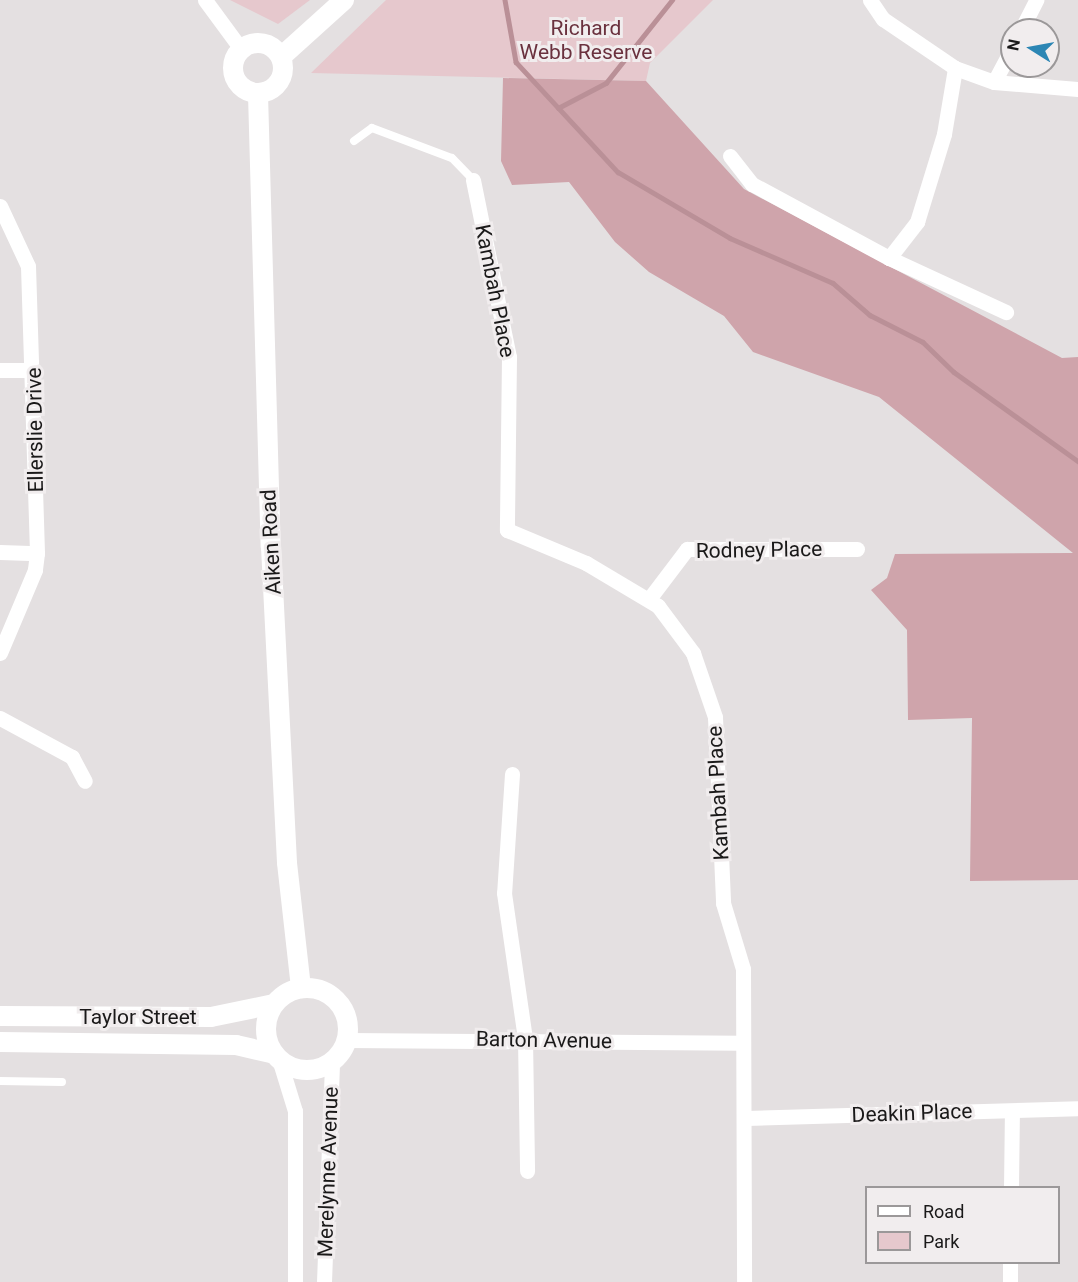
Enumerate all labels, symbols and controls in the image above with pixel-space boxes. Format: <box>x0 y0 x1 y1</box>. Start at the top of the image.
park label: Richard Webb Reserve <box>520 15 652 65</box>
north arrow <box>1000 18 1060 78</box>
text: N <box>1003 38 1024 52</box>
street label: Kambah Place <box>470 222 520 360</box>
street label: Ellerslie Drive <box>21 367 49 493</box>
street label: Aiken Road <box>256 489 286 595</box>
street label: Rodney Place <box>696 536 822 564</box>
street label: Kambah Place <box>702 725 734 861</box>
street label: Taylor Street <box>79 1004 197 1030</box>
street label: Barton Avenue <box>476 1026 612 1054</box>
street label: Merelynne Avenue <box>312 1086 344 1258</box>
street label: Deakin Place <box>851 1098 973 1128</box>
legend <box>865 1186 1060 1264</box>
text: Road <box>923 1201 964 1222</box>
text: Park <box>923 1231 959 1252</box>

